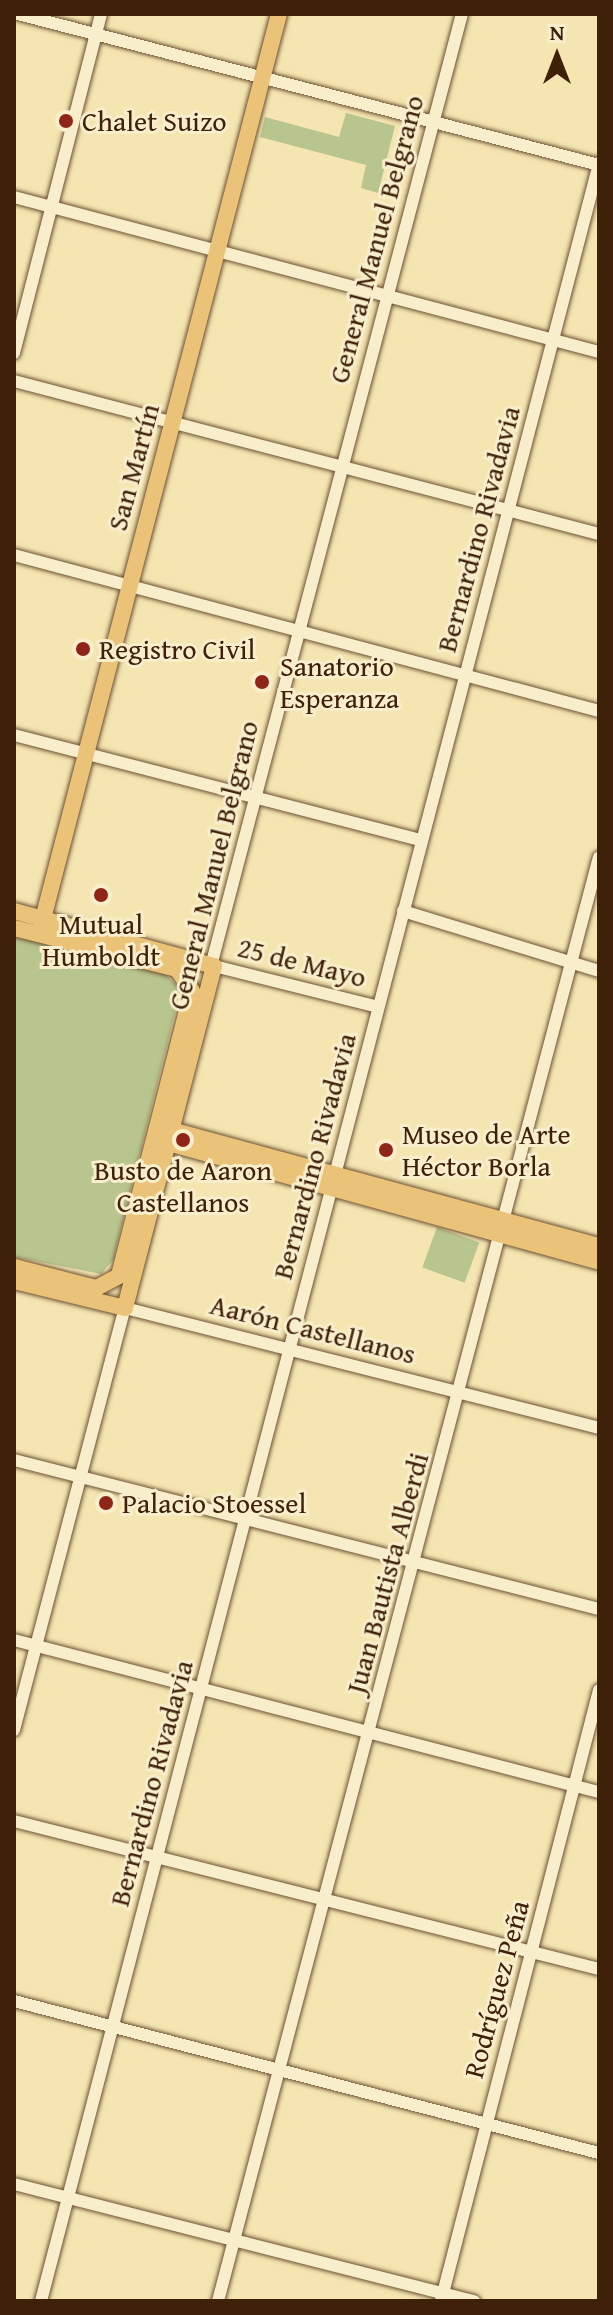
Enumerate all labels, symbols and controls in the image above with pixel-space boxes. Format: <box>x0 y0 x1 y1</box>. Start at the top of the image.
north arrow <box>517 16 597 96</box>
text: N <box>550 16 564 48</box>
street label: General Manuel Belgrano <box>321 91 431 387</box>
place label: Chalet Suizo <box>82 104 226 138</box>
marker: Chalet Suizo <box>57 112 75 130</box>
street label: San Martín <box>100 400 166 534</box>
street label: Bernardino Rivadavia <box>429 402 527 656</box>
place label: Registro Civil <box>99 632 255 666</box>
marker: Registro Civil <box>74 640 92 658</box>
place label: Sanatorio Esperanza <box>280 649 399 715</box>
marker: Sanatorio Esperanza <box>251 671 273 693</box>
street label: General Manuel Belgrano <box>161 717 265 1013</box>
marker: Mutual Humboldt <box>92 886 110 904</box>
place label: Mutual Humboldt <box>42 907 160 973</box>
street label: 25 de Mayo <box>234 930 370 994</box>
street label: Bernardino Rivadavia <box>265 1029 363 1283</box>
place label: Museo de Arte Héctor Borla <box>402 1117 571 1183</box>
marker: Busto de Aaron Castellanos <box>174 1131 192 1149</box>
marker: Museo de Arte Héctor Borla <box>377 1141 395 1159</box>
place label: Busto de Aaron Castellanos <box>94 1153 272 1219</box>
street label: Aarón Castellanos <box>207 1287 419 1371</box>
street label: Juan Bautista Alberdi <box>339 1449 435 1697</box>
place label: Palacio Stoessel <box>122 1486 306 1520</box>
marker: Palacio Stoessel <box>97 1494 115 1512</box>
street label: Bernardino Rivadavia <box>102 1656 200 1910</box>
street label: Rodríguez Peña <box>456 1896 536 2082</box>

